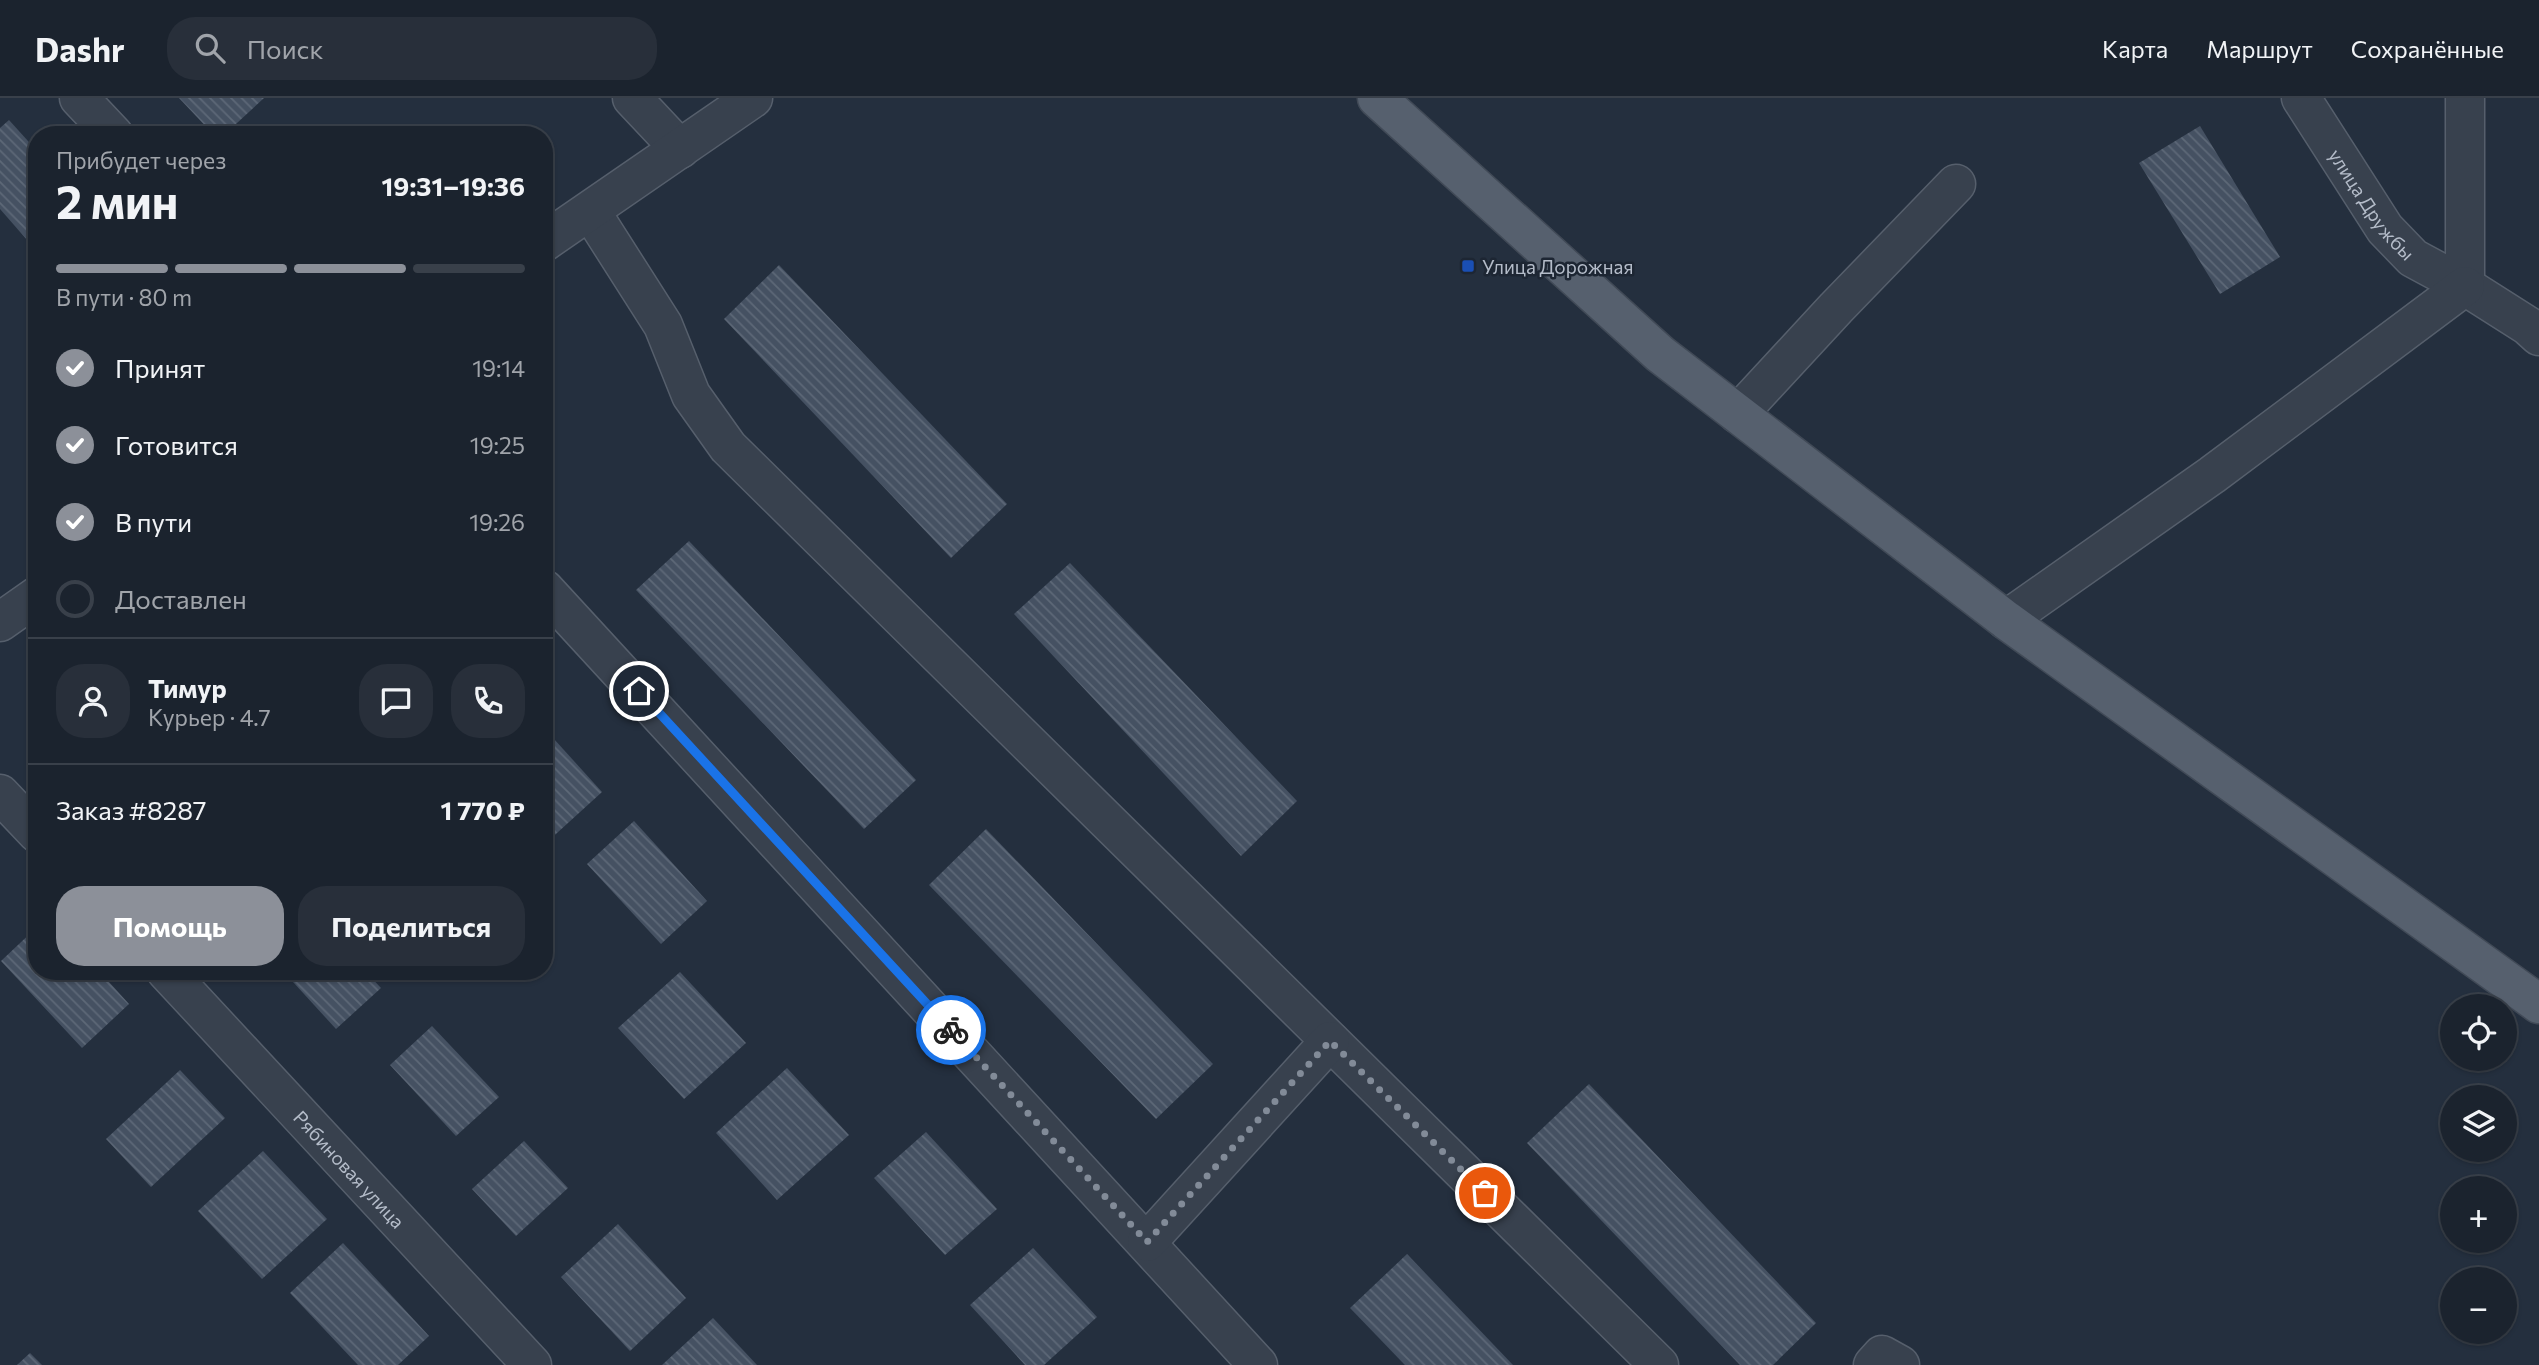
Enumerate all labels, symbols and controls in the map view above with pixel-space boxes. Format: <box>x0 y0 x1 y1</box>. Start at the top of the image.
search box <box>167 17 657 80</box>
text: Dashr <box>35 28 125 69</box>
icon: search <box>191 29 229 67</box>
text: Поиск <box>247 33 323 64</box>
text: Карта <box>2102 34 2168 63</box>
text: Маршрут <box>2206 34 2313 63</box>
text: Сохранённые <box>2351 34 2504 63</box>
street label: улица Дружбы <box>2325 144 2420 264</box>
text: Прибудет через <box>56 146 226 174</box>
text: 19:31–19:36 <box>382 170 525 201</box>
text: 2 мин <box>56 172 178 228</box>
place label: Улица Дорожная <box>1482 255 1633 278</box>
marker: Улица Дорожная <box>1460 258 1476 274</box>
text: В пути · 80 m <box>56 283 192 311</box>
icon: check <box>56 349 94 387</box>
text: Принят <box>115 352 205 383</box>
text: 19:14 <box>472 354 525 382</box>
icon: check <box>56 426 94 464</box>
text: Готовится <box>115 429 238 460</box>
text: 19:25 <box>470 431 525 459</box>
icon: check <box>56 503 94 541</box>
text: В пути <box>115 506 192 537</box>
text: 19:26 <box>469 508 525 536</box>
text: Доставлен <box>115 583 247 614</box>
pin <box>609 661 669 721</box>
button: person <box>56 664 130 738</box>
button: chat <box>359 664 433 738</box>
button: phone <box>451 664 525 738</box>
text: Тимур <box>148 672 227 703</box>
icon: home <box>620 672 658 710</box>
text: Курьер · 4.7 <box>148 703 271 731</box>
text: Заказ #8287 <box>56 794 207 825</box>
text: 1 770 ₽ <box>440 794 525 825</box>
button: Помощь <box>56 886 284 966</box>
button: Поделиться <box>298 886 525 966</box>
map controls <box>2440 994 2517 1344</box>
button: locate <box>2440 994 2517 1071</box>
courier <box>916 995 986 1065</box>
icon: bike <box>932 1011 970 1049</box>
button: layers <box>2440 1085 2517 1162</box>
street label: Рябиновая улица <box>290 1105 410 1232</box>
pin <box>1455 1163 1515 1223</box>
icon: bag <box>1466 1174 1504 1212</box>
button: + <box>2440 1176 2517 1253</box>
button: − <box>2440 1267 2517 1344</box>

